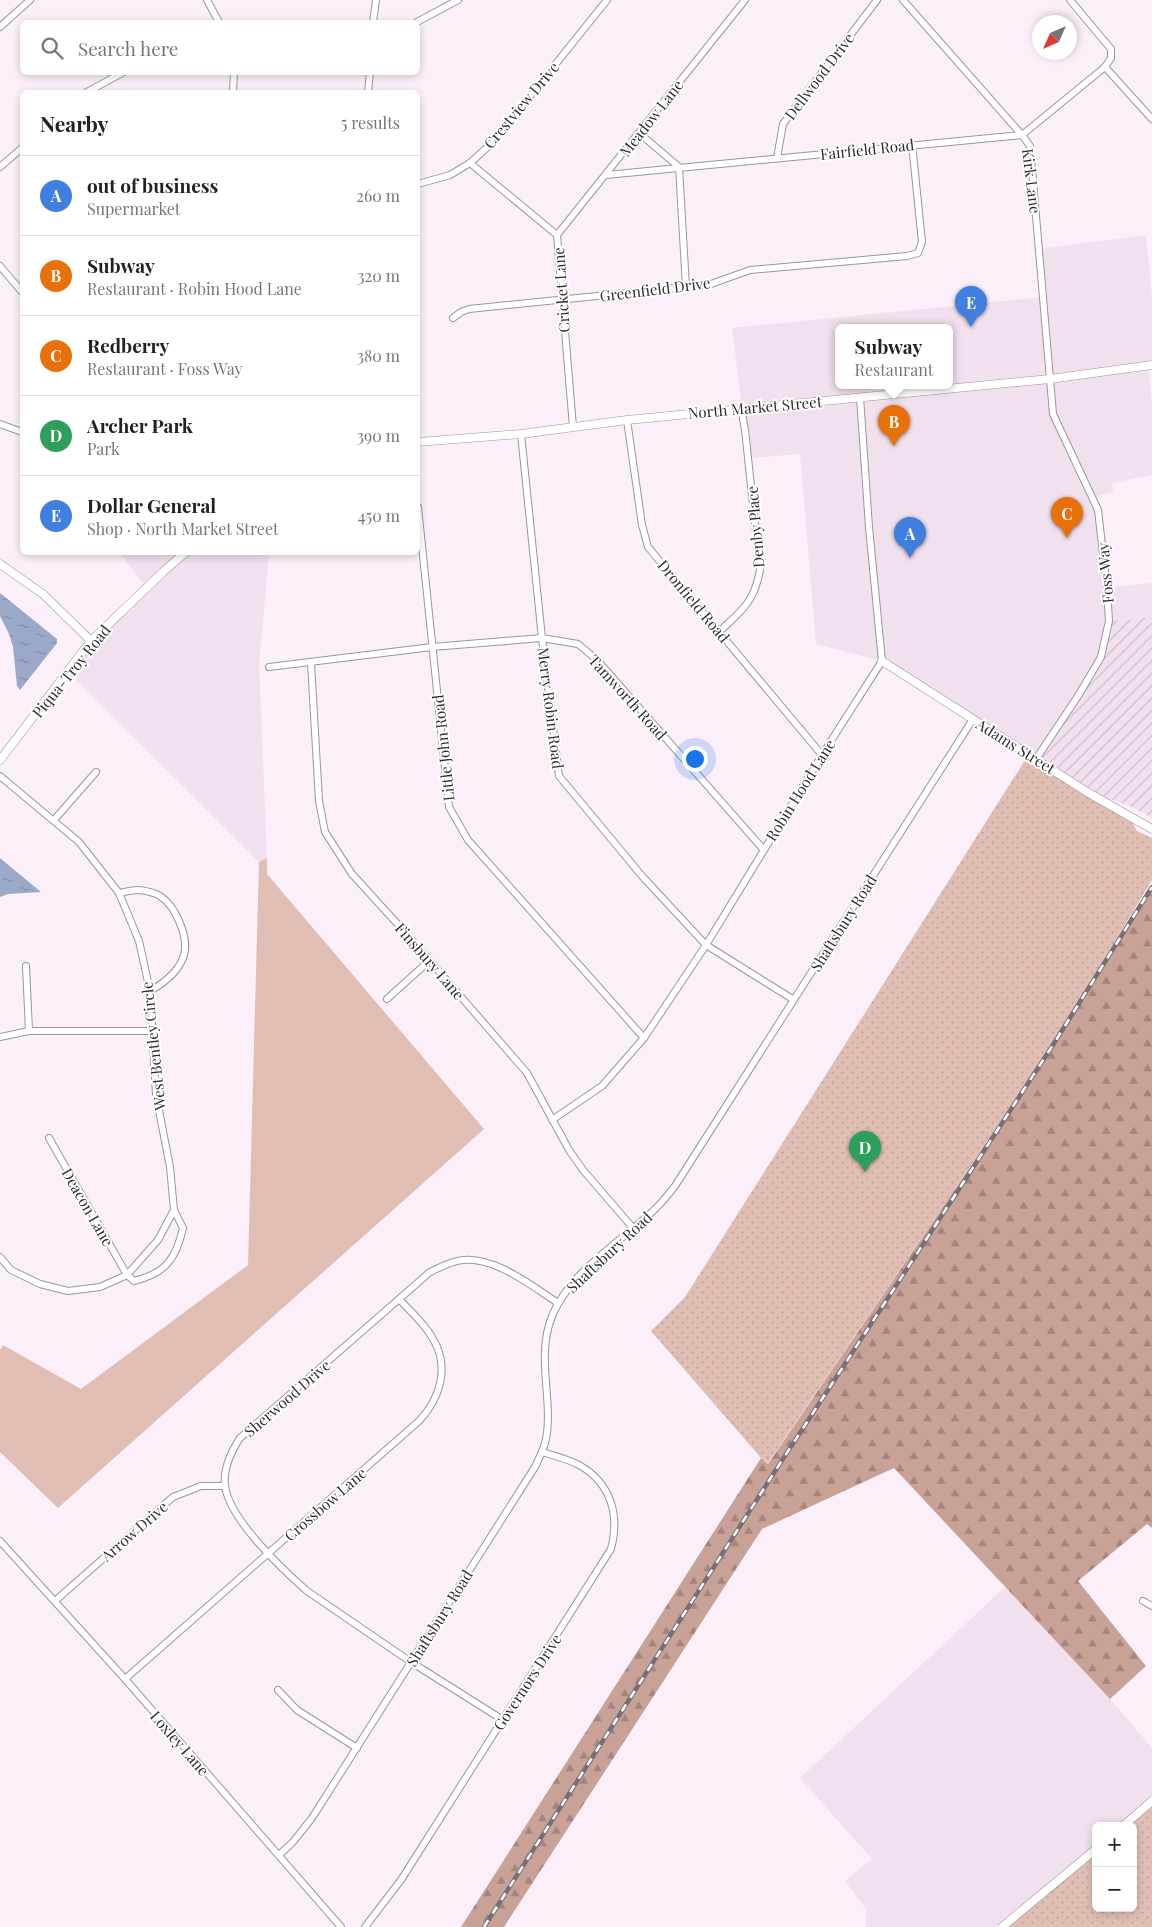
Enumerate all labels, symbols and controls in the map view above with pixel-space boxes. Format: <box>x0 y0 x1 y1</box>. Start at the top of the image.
north arrow <box>1032 15 1077 60</box>
search box <box>20 20 420 75</box>
street label: Dellwood Drive <box>780 28 858 124</box>
icon: search <box>38 34 66 62</box>
text: Search here <box>78 35 178 61</box>
street label: Crestview Drive <box>479 58 563 152</box>
street label: Meadow Lane <box>615 75 687 161</box>
text: Nearby <box>40 109 109 137</box>
text: 5 results <box>341 112 400 133</box>
street label: Fairfield Road <box>819 134 915 164</box>
street label: Kirk Lane <box>1018 147 1046 215</box>
text: out of business <box>87 172 218 198</box>
text: A <box>51 185 61 206</box>
text: 260 m <box>356 185 400 206</box>
text: Supermarket <box>87 198 181 219</box>
street label: Cricket Lane <box>548 247 574 333</box>
text: Subway <box>87 252 155 278</box>
text: B <box>51 265 61 286</box>
text: 320 m <box>357 265 400 286</box>
street label: Greenfield Drive <box>599 272 711 306</box>
text: Restaurant · Robin Hood Lane <box>87 278 302 299</box>
pin: E <box>955 286 987 327</box>
popup <box>835 324 953 389</box>
text: Redberry <box>87 332 169 358</box>
text: Subway <box>855 333 922 359</box>
text: C <box>50 345 62 366</box>
text: 380 m <box>357 345 400 366</box>
text: Restaurant · Foss Way <box>87 358 243 379</box>
text: Restaurant <box>855 359 933 380</box>
street label: North Market Street <box>687 391 824 423</box>
pin: B <box>878 405 910 446</box>
text: Archer Park <box>87 412 193 438</box>
text: D <box>50 425 62 446</box>
text: 390 m <box>357 425 400 446</box>
text: Park <box>87 438 120 459</box>
street label: Denby Place <box>741 485 769 569</box>
text: Dollar General <box>87 492 216 518</box>
pin: C <box>1051 497 1083 538</box>
text: E <box>51 505 61 526</box>
text: 450 m <box>358 505 400 526</box>
pin: A <box>894 517 926 558</box>
text: Shop · North Market Street <box>87 518 279 539</box>
street label: Foss Way <box>1092 541 1118 604</box>
street label: Dronfield Road <box>654 555 735 647</box>
street label: Piqua-Troy Road <box>27 620 115 722</box>
street label: Merry Robin Road <box>534 646 568 770</box>
street label: Tamworth Road <box>584 650 672 744</box>
street label: Little John Road <box>427 693 459 802</box>
street label: Adams Street <box>972 713 1060 779</box>
street label: Robin Hood Lane <box>761 735 839 845</box>
your location <box>682 746 708 772</box>
street label: Shaftsbury Road <box>805 871 881 975</box>
street label: Finsbury Lane <box>391 918 469 1004</box>
street label: West Bentley Circle <box>136 981 170 1112</box>
pin: D <box>849 1131 881 1172</box>
street label: Deacon Lane <box>58 1164 118 1250</box>
street label: Shaftsbury Road <box>562 1207 656 1297</box>
street label: Sherwood Drive <box>240 1355 334 1441</box>
street label: Crossbow Lane <box>280 1463 370 1545</box>
street label: Arrow Drive <box>96 1496 172 1566</box>
street label: Shaftsbury Road <box>401 1566 477 1670</box>
street label: Governors Drive <box>488 1630 566 1734</box>
street label: Loxley Lane <box>146 1706 214 1780</box>
map controls <box>1092 1822 1137 1912</box>
button: + <box>1092 1822 1137 1867</box>
button: − <box>1092 1867 1137 1912</box>

